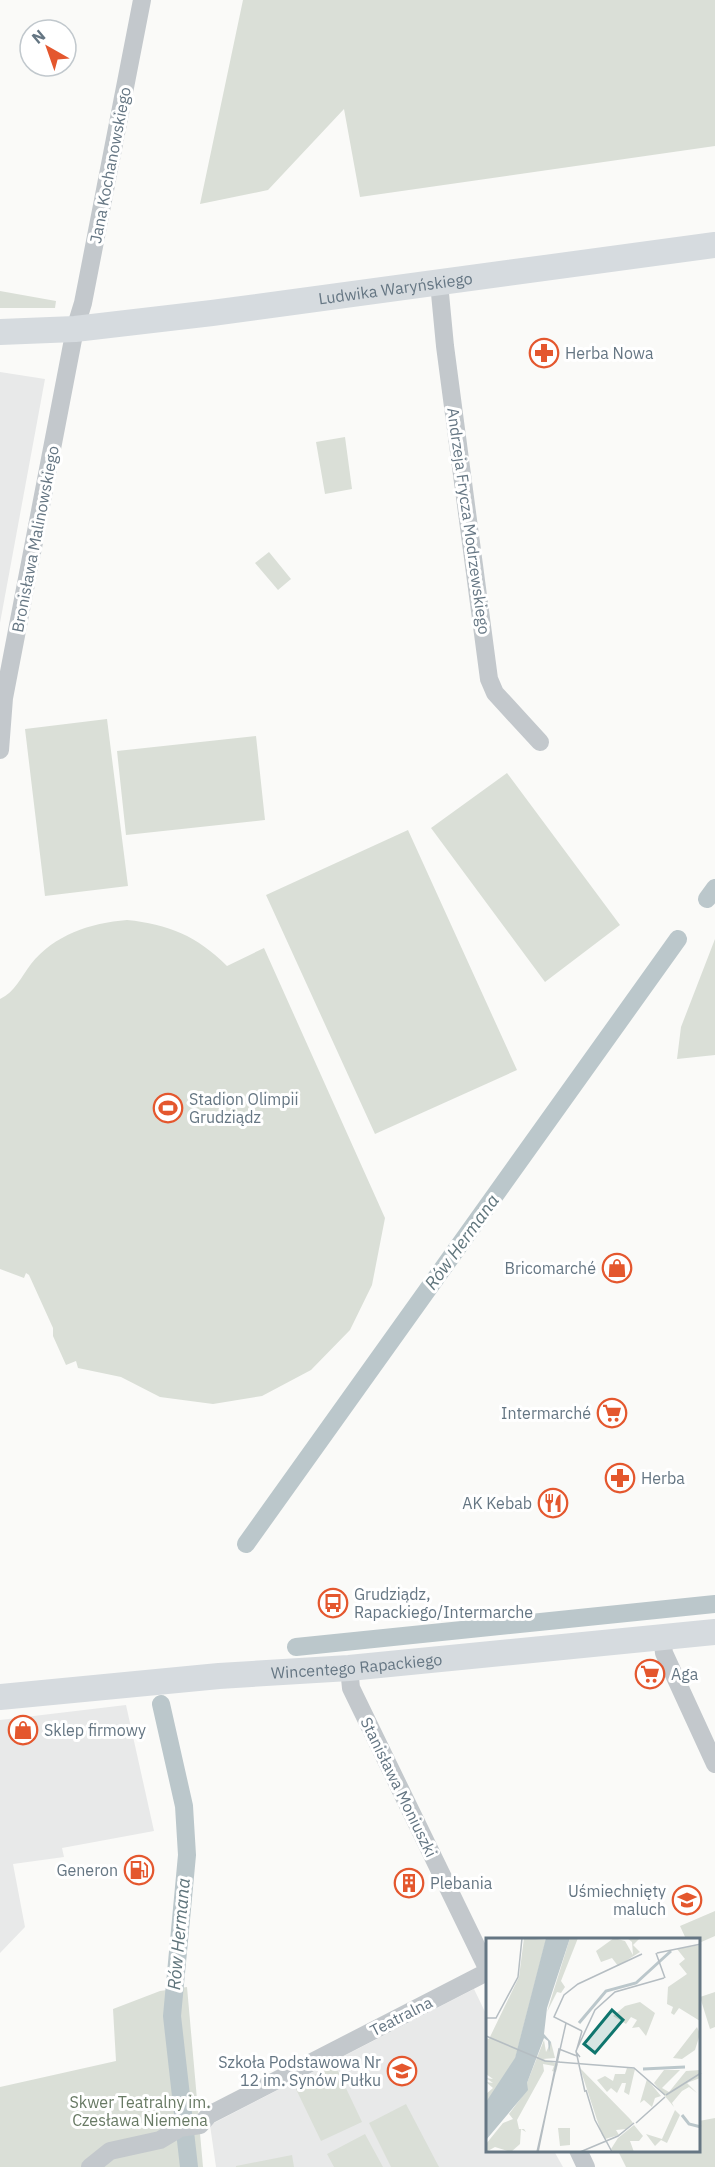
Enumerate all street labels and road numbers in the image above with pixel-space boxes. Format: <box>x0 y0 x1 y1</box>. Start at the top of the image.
street label: Jana Kochanowskiego <box>85 85 135 245</box>
street label: Ludwika Waryńskiego <box>317 268 474 309</box>
street label: Andrzeja Frycza Modrzewskiego <box>443 406 495 636</box>
street label: Bronisława Malinowskiego <box>7 444 63 634</box>
street label: Wincentego Rapackiego <box>270 1649 443 1683</box>
street label: Stanisława Moniuszki <box>356 1714 442 1860</box>
street label: Teatralna <box>366 1992 436 2040</box>

